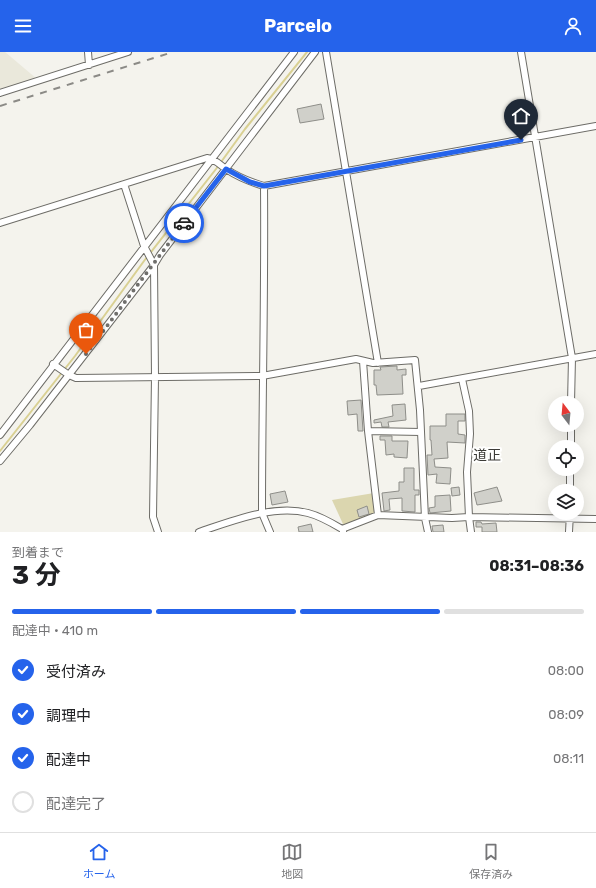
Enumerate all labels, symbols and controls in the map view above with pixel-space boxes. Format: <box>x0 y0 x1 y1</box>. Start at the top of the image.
icon: menu <box>12 15 34 37</box>
text: Parcelo <box>264 15 332 37</box>
icon: person <box>562 15 584 37</box>
pin <box>504 99 538 140</box>
icon: home <box>510 105 532 127</box>
courier <box>164 203 204 243</box>
icon: car <box>173 212 195 234</box>
pin <box>69 313 103 354</box>
icon: bag <box>75 319 97 341</box>
north arrow <box>548 396 584 432</box>
map controls <box>548 396 584 520</box>
button: locate <box>548 440 584 476</box>
district label: 道正 <box>473 447 501 464</box>
button: layers <box>548 484 584 520</box>
text: 到着まで <box>12 545 64 560</box>
text: 08:31–08:36 <box>489 557 584 575</box>
text: 3 分 <box>12 560 61 591</box>
text: 配達中 · 410 m <box>12 623 98 638</box>
icon: check <box>12 659 34 681</box>
text: 受付済み <box>46 663 106 681</box>
text: 08:00 <box>548 663 584 678</box>
icon: check <box>12 703 34 725</box>
text: 調理中 <box>46 707 91 725</box>
text: 08:09 <box>548 707 584 722</box>
icon: check <box>12 747 34 769</box>
text: 配達中 <box>46 751 91 769</box>
text: 08:11 <box>553 751 584 766</box>
text: 配達完了 <box>46 795 106 813</box>
tab: ホーム <box>83 841 116 881</box>
tab: 地図 <box>281 841 303 881</box>
tab: 保存済み <box>469 841 513 881</box>

